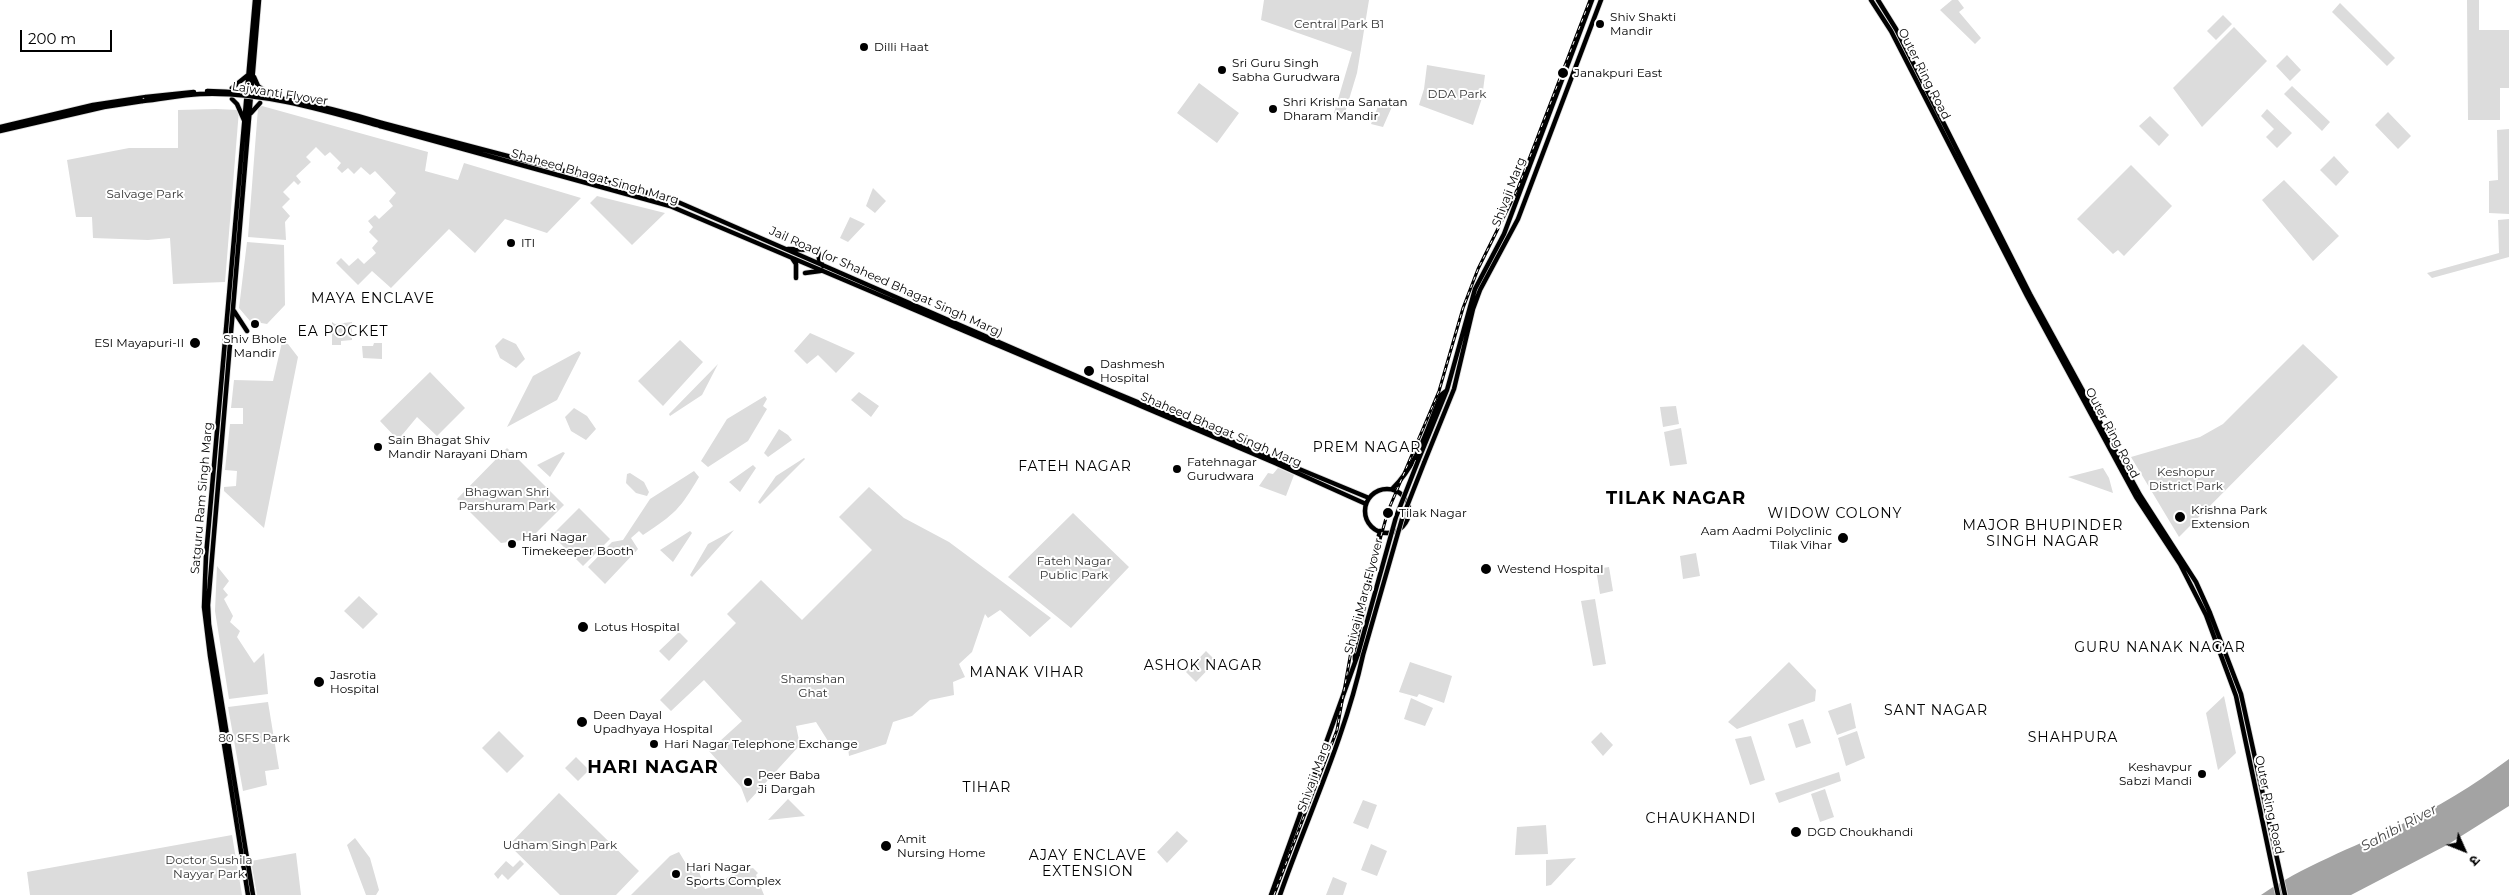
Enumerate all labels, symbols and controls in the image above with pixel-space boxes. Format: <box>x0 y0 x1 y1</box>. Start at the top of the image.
place label: Shiv Shakti Mandir <box>1610 10 1676 38</box>
park label: Central Park B1 <box>1294 17 1384 31</box>
marker: Shiv Shakti Mandir <box>1594 18 1606 30</box>
scale bar <box>22 20 115 52</box>
street label: Outer Ring Road <box>1895 26 1953 122</box>
text: 200 m <box>28 29 76 48</box>
place label: Dilli Haat <box>874 40 929 54</box>
marker: Dilli Haat <box>858 41 870 53</box>
place label: Sri Guru Singh Sabha Gurudwara <box>1232 56 1340 84</box>
marker: Sri Guru Singh Sabha Gurudwara <box>1216 64 1228 76</box>
marker: Janakpuri East <box>1556 66 1570 80</box>
place label: Janakpuri East <box>1574 66 1662 80</box>
street label: Lajwanti Flyover <box>231 79 329 109</box>
park label: DDA Park <box>1428 87 1486 101</box>
place label: Shri Krishna Sanatan Dharam Mandir <box>1283 95 1408 123</box>
marker: Shri Krishna Sanatan Dharam Mandir <box>1267 103 1279 115</box>
street label: Shaheed Bhagat Singh Marg <box>510 146 680 208</box>
street label: Shivaji Marg <box>1489 155 1529 229</box>
park label: Salvage Park <box>106 187 184 201</box>
street label: Jail Road (or Shaheed Bhagat Singh Marg) <box>767 224 1005 340</box>
place label: ITI <box>521 236 535 250</box>
marker: ITI <box>505 237 517 249</box>
district label: MAYA ENCLAVE <box>309 291 437 307</box>
marker: Shiv Bhole Mandir <box>249 318 261 330</box>
district label: EA POCKET <box>296 324 390 340</box>
place label: Shiv Bhole Mandir <box>223 332 287 360</box>
place label: ESI Mayapuri-II <box>94 336 184 350</box>
marker: ESI Mayapuri-II <box>188 336 202 350</box>
place label: Dashmesh Hospital <box>1100 357 1165 385</box>
marker: Dashmesh Hospital <box>1082 364 1096 378</box>
street label: Outer Ring Road <box>2082 385 2142 481</box>
street label: Shaheed Bhagat Singh Marg <box>1138 389 1304 471</box>
street label: Satguru Ram Singh Marg <box>188 421 216 575</box>
place label: Sain Bhagat Shiv Mandir Narayani Dham <box>388 433 528 461</box>
district label: PREM NAGAR <box>1311 440 1423 456</box>
marker: Sain Bhagat Shiv Mandir Narayani Dham <box>372 441 384 453</box>
place label: Fatehnagar Gurudwara <box>1187 455 1257 483</box>
district label: FATEH NAGAR <box>1017 459 1133 475</box>
marker: Fatehnagar Gurudwara <box>1171 463 1183 475</box>
park label: Keshopur District Park <box>2149 465 2223 493</box>
park label: Bhagwan Shri Parshuram Park <box>458 485 556 513</box>
district label: TILAK NAGAR <box>1605 488 1747 510</box>
place label: Krishna Park Extension <box>2191 503 2267 531</box>
marker: Tilak Nagar <box>1381 506 1395 520</box>
place label: Tilak Nagar <box>1399 506 1467 520</box>
district label: WIDOW COLONY <box>1766 506 1904 522</box>
marker: Krishna Park Extension <box>2173 510 2187 524</box>
district label: MAJOR BHUPINDER SINGH NAGAR <box>1961 518 2125 550</box>
place label: Aam Aadmi Polyclinic Tilak Vihar <box>1701 524 1832 552</box>
place label: Hari Nagar Timekeeper Booth <box>522 530 634 558</box>
marker: Aam Aadmi Polyclinic Tilak Vihar <box>1836 531 1850 545</box>
street label: Shivaji Marg Flyover <box>1342 537 1386 655</box>
marker: Hari Nagar Timekeeper Booth <box>506 538 518 550</box>
park label: Fateh Nagar Public Park <box>1037 554 1111 582</box>
marker: Westend Hospital <box>1479 562 1493 576</box>
place label: Westend Hospital <box>1497 562 1603 576</box>
marker: Lotus Hospital <box>576 620 590 634</box>
place label: Lotus Hospital <box>594 620 680 634</box>
district label: GURU NANAK NAGAR <box>2072 640 2248 656</box>
district label: ASHOK NAGAR <box>1142 658 1264 674</box>
district label: MANAK VIHAR <box>968 665 1086 681</box>
place label: Jasrotia Hospital <box>330 668 379 696</box>
park label: Shamshan Ghat <box>781 672 845 700</box>
marker: Jasrotia Hospital <box>312 675 326 689</box>
district label: SANT NAGAR <box>1883 703 1989 719</box>
place label: Deen Dayal Upadhyaya Hospital <box>593 708 713 736</box>
marker: Deen Dayal Upadhyaya Hospital <box>575 715 589 729</box>
district label: SHAHPURA <box>2027 730 2119 746</box>
park label: 80 SFS Park <box>218 731 290 745</box>
place label: Hari Nagar Telephone Exchange <box>664 737 858 751</box>
marker: Hari Nagar Telephone Exchange <box>648 738 660 750</box>
street label: Shivaji Marg <box>1295 740 1333 814</box>
street label: Outer Ring Road <box>2251 754 2287 856</box>
district label: HARI NAGAR <box>586 757 720 779</box>
place label: Keshavpur Sabzi Mandi <box>2119 760 2192 788</box>
place label: Peer Baba Ji Dargah <box>758 768 820 796</box>
marker: Keshavpur Sabzi Mandi <box>2196 768 2208 780</box>
marker: Peer Baba Ji Dargah <box>742 776 754 788</box>
district label: TIHAR <box>962 780 1012 796</box>
water label: Sahibi River <box>2358 801 2440 855</box>
district label: CHAUKHANDI <box>1644 811 1758 827</box>
marker: DGD Choukhandi <box>1789 825 1803 839</box>
place label: DGD Choukhandi <box>1807 825 1913 839</box>
north arrow <box>2439 825 2489 875</box>
place label: Amit Nursing Home <box>897 832 985 860</box>
park label: Udham Singh Park <box>503 838 617 852</box>
marker: Amit Nursing Home <box>879 839 893 853</box>
district label: AJAY ENCLAVE EXTENSION <box>1027 848 1149 880</box>
text: उ <box>2465 851 2484 870</box>
park label: Doctor Sushila Nayyar Park <box>165 853 253 881</box>
place label: Hari Nagar Sports Complex <box>686 860 781 888</box>
marker: Hari Nagar Sports Complex <box>670 868 682 880</box>

